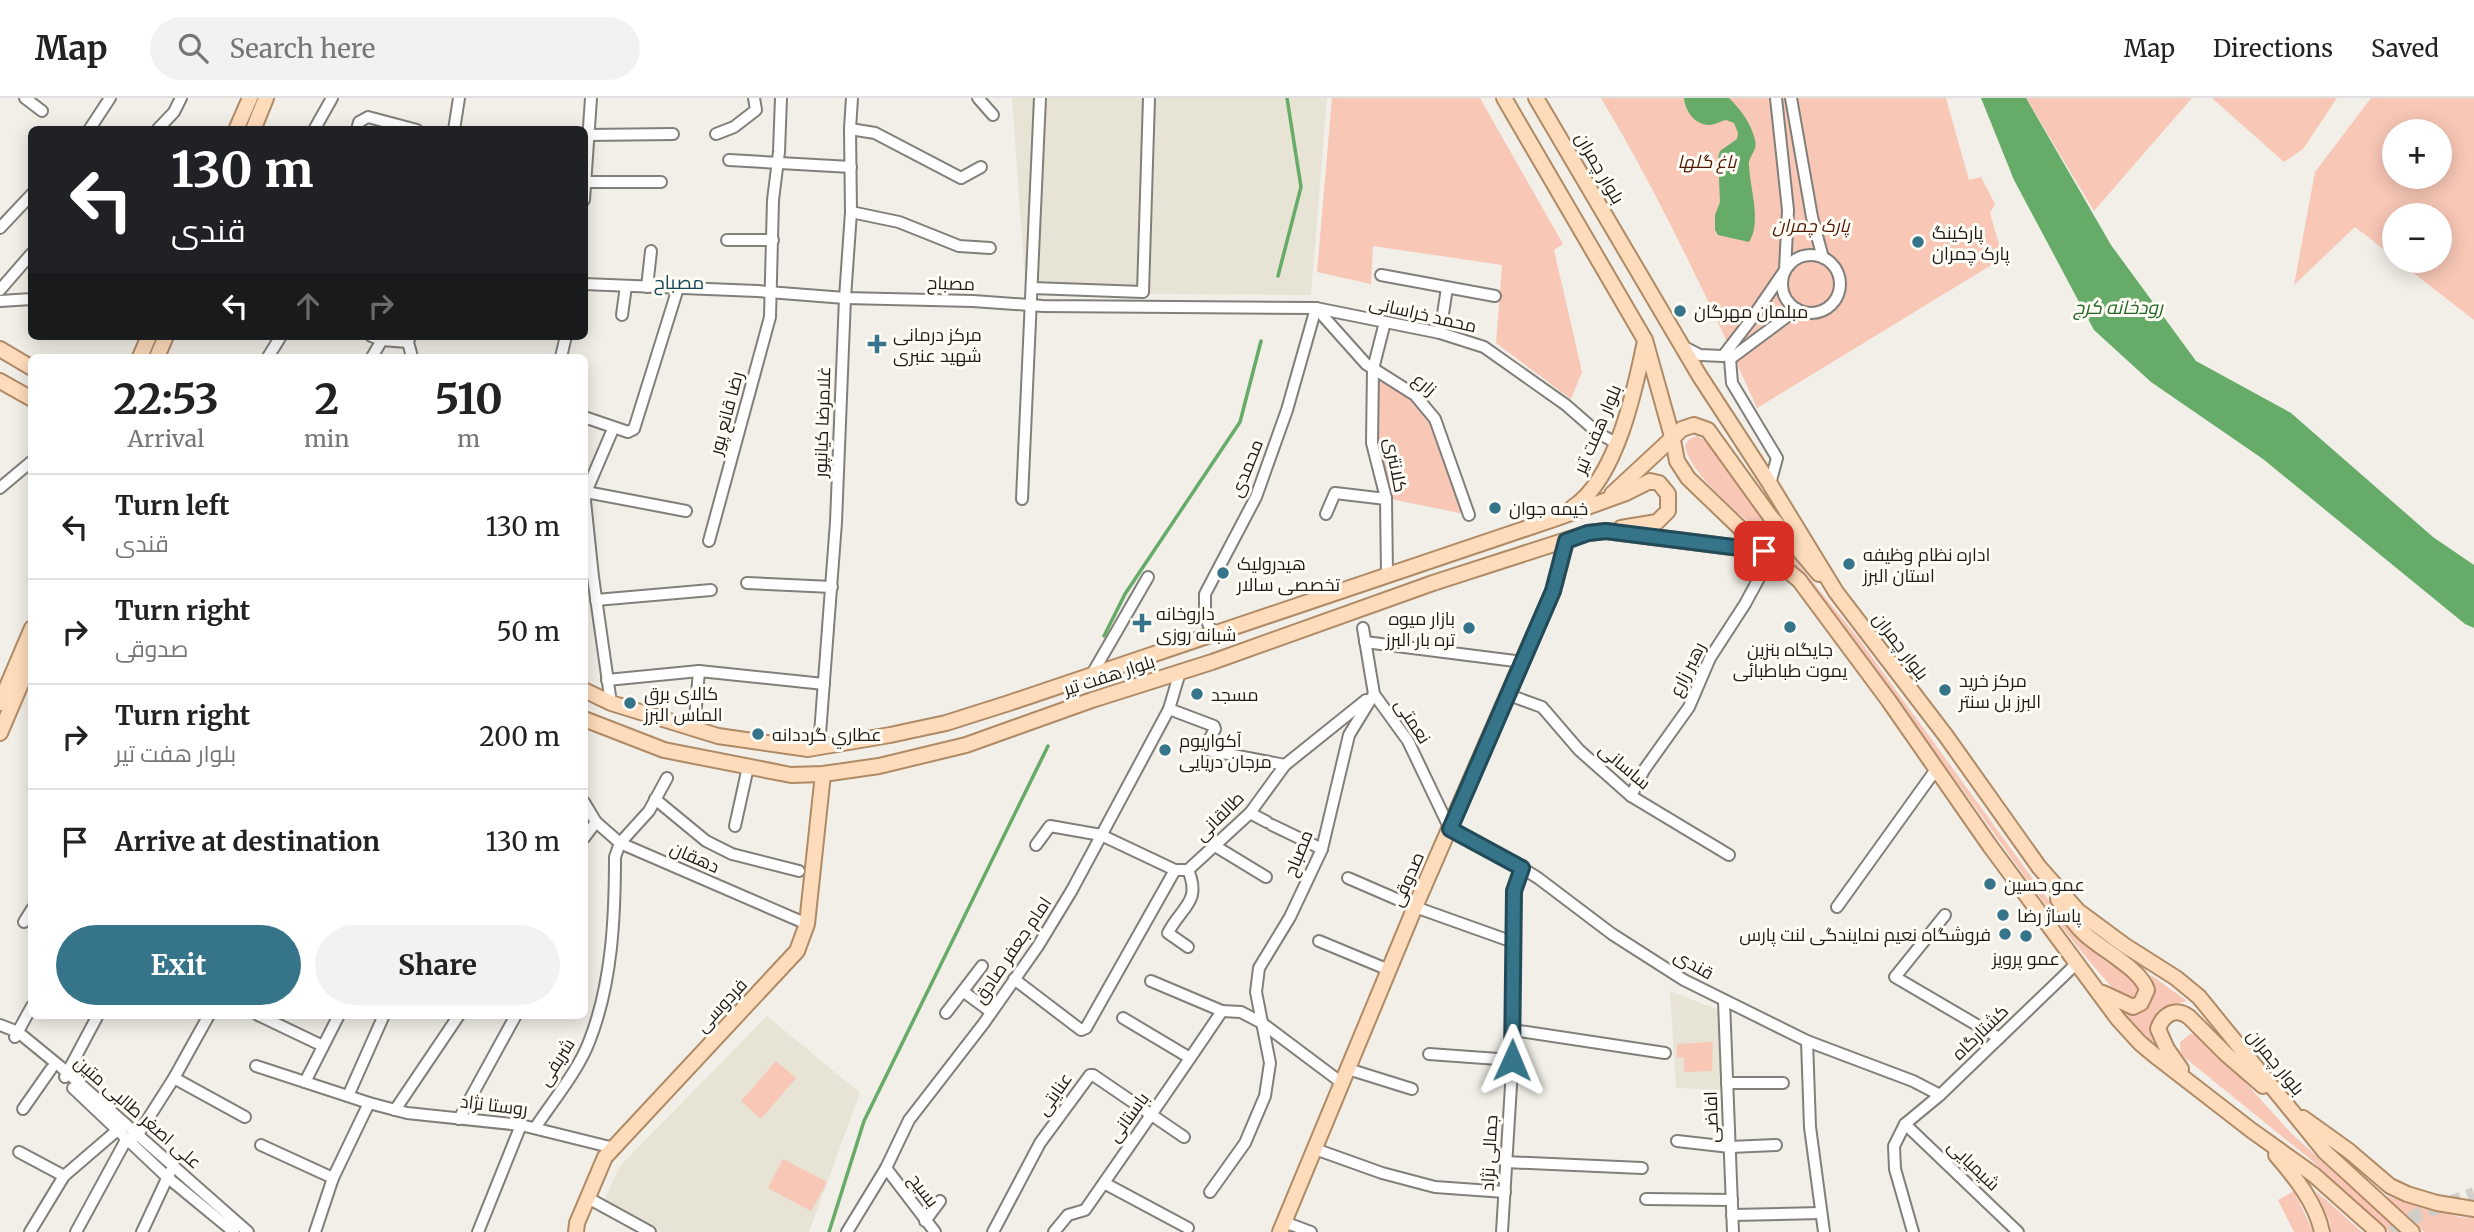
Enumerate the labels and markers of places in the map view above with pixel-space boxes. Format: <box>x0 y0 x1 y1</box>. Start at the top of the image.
place label: پارکینگ پارک چمران <box>1932 221 2010 266</box>
marker: پارکینگ پارک چمران <box>1910 234 1926 250</box>
place label: مبلمان مهرگان <box>1694 300 1808 323</box>
marker: مبلمان مهرگان <box>1672 303 1688 319</box>
place label: مرکز درمانی شهید عنبری <box>893 323 982 367</box>
marker: مرکز درمانی شهید عنبری <box>867 334 887 354</box>
place label: خیمه جوان <box>1509 497 1588 520</box>
marker: خیمه جوان <box>1487 500 1503 516</box>
pin <box>1734 521 1794 581</box>
place label: اداره نظام وظیفه استان البرز <box>1862 543 1990 587</box>
place label: هیدرولیک تخصصی سالار <box>1236 552 1340 596</box>
marker: اداره نظام وظیفه استان البرز <box>1841 556 1857 572</box>
marker: هیدرولیک تخصصی سالار <box>1215 565 1231 581</box>
place label: داروخانه شبانه روزی <box>1156 602 1236 646</box>
place label: بازار میوه تره بار البرز <box>1385 607 1455 651</box>
marker: داروخانه شبانه روزی <box>1134 615 1150 631</box>
marker: جایگاه بنزین یموت طباطبائی <box>1782 619 1798 635</box>
marker: بازار میوه تره بار البرز <box>1461 620 1477 636</box>
place label: جایگاه بنزین یموت طباطبائی <box>1733 638 1847 682</box>
place label: مرکز خرید البرز بل سنتر <box>1958 669 2041 713</box>
place label: کالای برق الماس البرز <box>643 682 723 726</box>
marker: مرکز خرید البرز بل سنتر <box>1937 682 1953 698</box>
place label: مسجد <box>1211 683 1259 706</box>
marker: مسجد <box>1189 686 1205 702</box>
marker: کالای برق الماس البرز <box>622 695 638 711</box>
place label: عطاري گرددانه <box>772 723 882 749</box>
marker: عطاري گرددانه <box>750 726 766 742</box>
place label: آکواریوم مرجان دریایی <box>1179 729 1272 773</box>
marker: آکواریوم مرجان دریایی <box>1157 742 1173 758</box>
place label: عمو حسین <box>2004 873 2085 896</box>
marker: عمو حسین <box>1982 876 1998 892</box>
place label: پاساژ رضا <box>2017 904 2081 928</box>
marker: پاساژ رضا <box>1995 907 2011 923</box>
place label: فروشگاه نعیم نمایندگی لنت پارس <box>1739 923 1991 947</box>
marker: فروشگاه نعیم نمایندگی لنت پارس <box>1997 926 2013 942</box>
marker: عمو پرویز <box>2018 928 2034 944</box>
place label: عمو پرویز <box>1991 947 2060 971</box>

